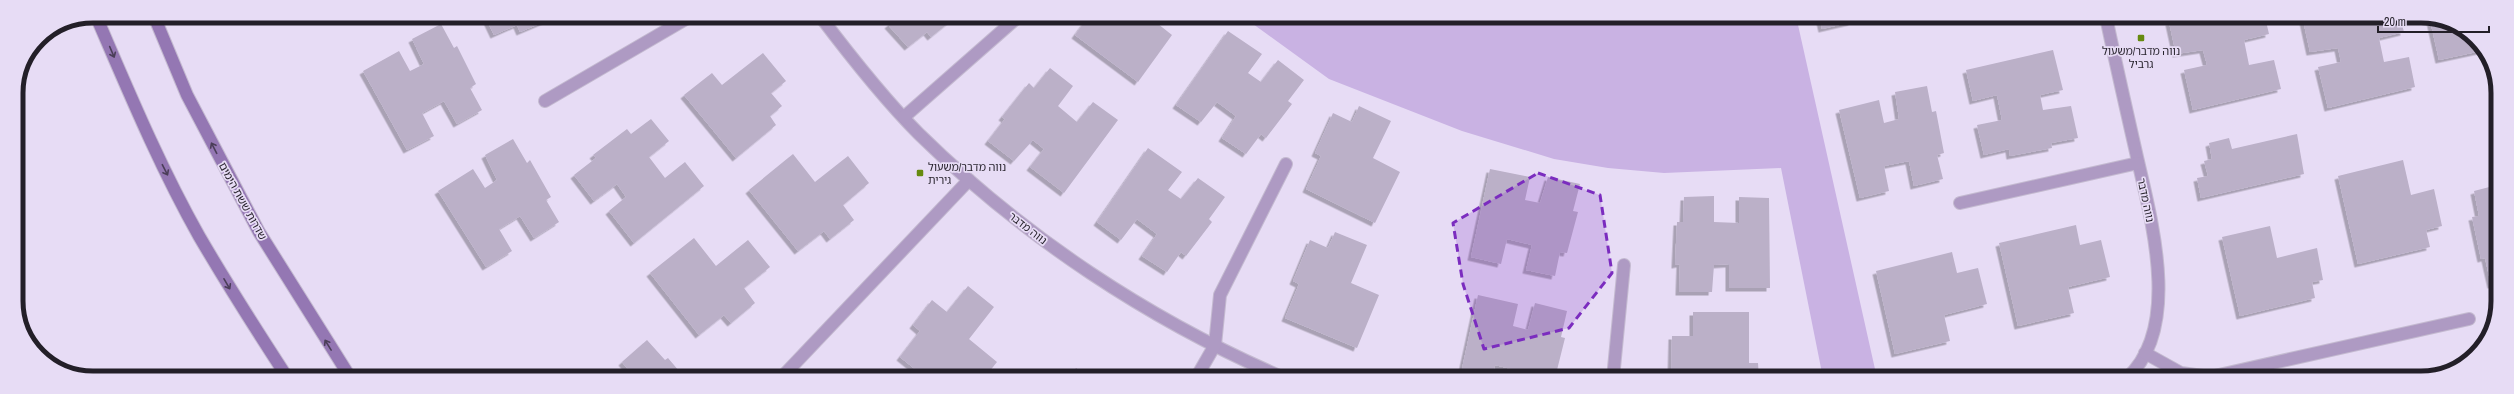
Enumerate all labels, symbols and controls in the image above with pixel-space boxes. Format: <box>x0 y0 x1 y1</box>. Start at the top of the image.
scale bar <box>2378 8 2489 34</box>
text: 20 m <box>2384 14 2406 30</box>
marker: נווה מדבר/משעול גרביל <box>2136 33 2146 43</box>
place label: נווה מדבר/משעול גרביל <box>2102 44 2180 71</box>
one-way arrow <box>108 45 116 57</box>
one-way arrow <box>210 142 217 154</box>
street label: שדרות ששת הימים <box>216 160 270 242</box>
place label: נווה מדבר/משעול גירית <box>928 160 1006 187</box>
one-way arrow <box>162 164 170 176</box>
marker: נווה מדבר/משעול גירית <box>915 168 925 178</box>
street label: נווה מדבר <box>2135 177 2157 223</box>
street label: נווה מדבר <box>1006 209 1050 247</box>
one-way arrow <box>224 278 232 290</box>
one-way arrow <box>324 339 332 351</box>

